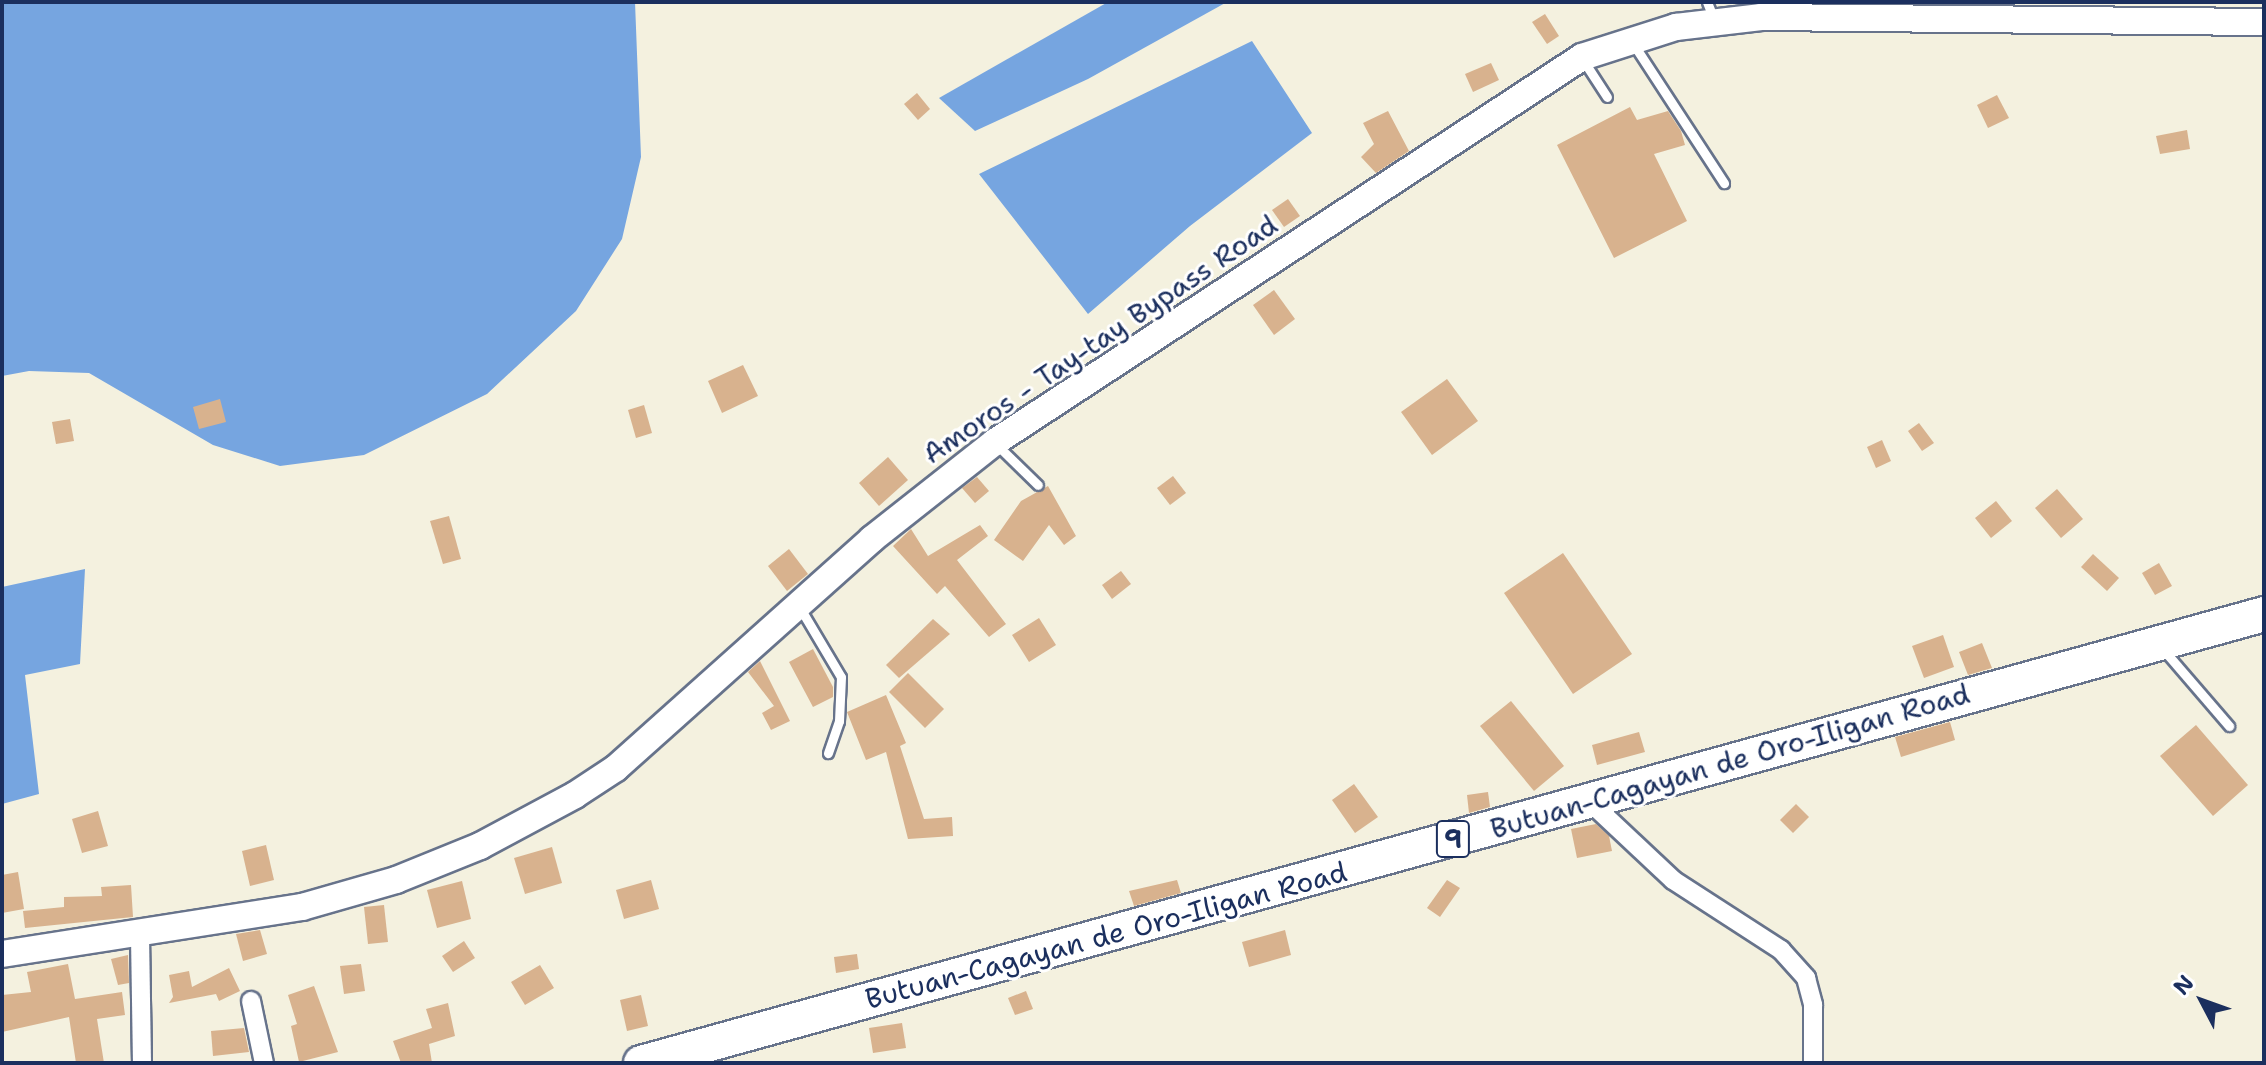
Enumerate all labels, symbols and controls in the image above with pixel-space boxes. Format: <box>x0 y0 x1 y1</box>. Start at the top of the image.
street label: Amoros - Tay-tay Bypass Road <box>916 207 1284 471</box>
street label: Butuan-Cagayan de Oro-Iligan Road <box>1486 676 1974 846</box>
road number: 9 <box>1435 817 1471 861</box>
street label: Butuan-Cagayan de Oro-Iligan Road <box>862 854 1350 1016</box>
north arrow <box>2162 961 2242 1041</box>
text: N <box>2167 969 2200 1001</box>

